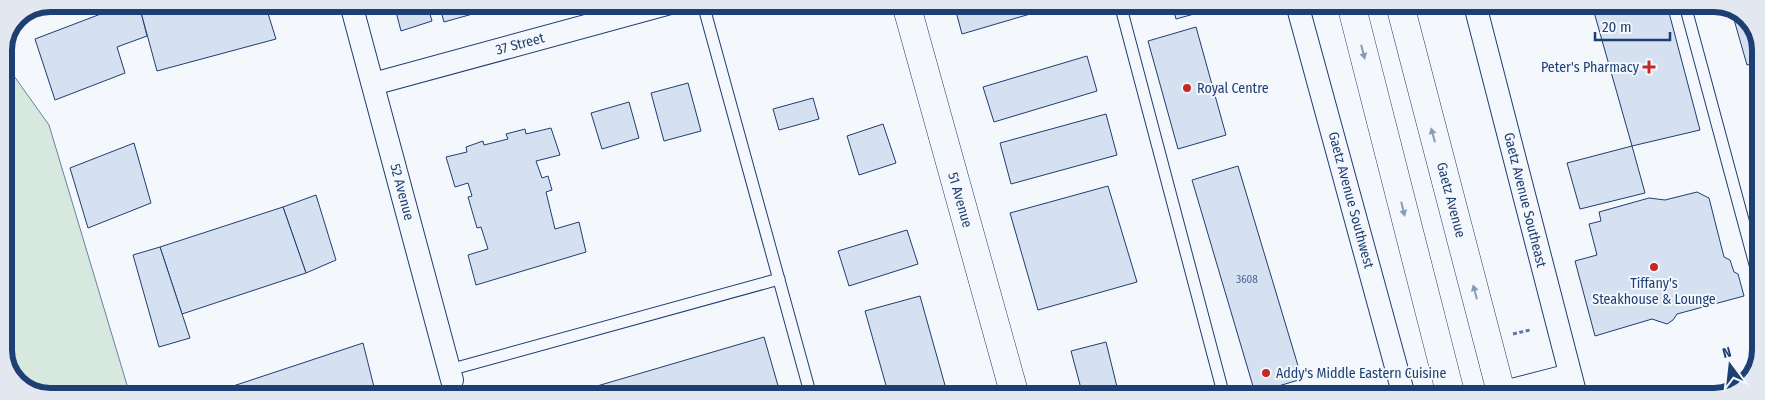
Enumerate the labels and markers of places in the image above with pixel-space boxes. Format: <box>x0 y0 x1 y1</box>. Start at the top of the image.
place label: Peter's Pharmacy <box>1541 59 1640 76</box>
marker: Peter's Pharmacy <box>1643 61 1655 73</box>
place label: Royal Centre <box>1197 80 1269 97</box>
marker: Royal Centre <box>1181 82 1193 94</box>
marker: Tiffany's Steakhouse & Lounge <box>1648 261 1660 273</box>
place label: Tiffany's Steakhouse & Lounge <box>1592 275 1716 308</box>
place label: Addy's Middle Eastern Cuisine <box>1276 365 1446 382</box>
marker: Addy's Middle Eastern Cuisine <box>1260 367 1272 379</box>

